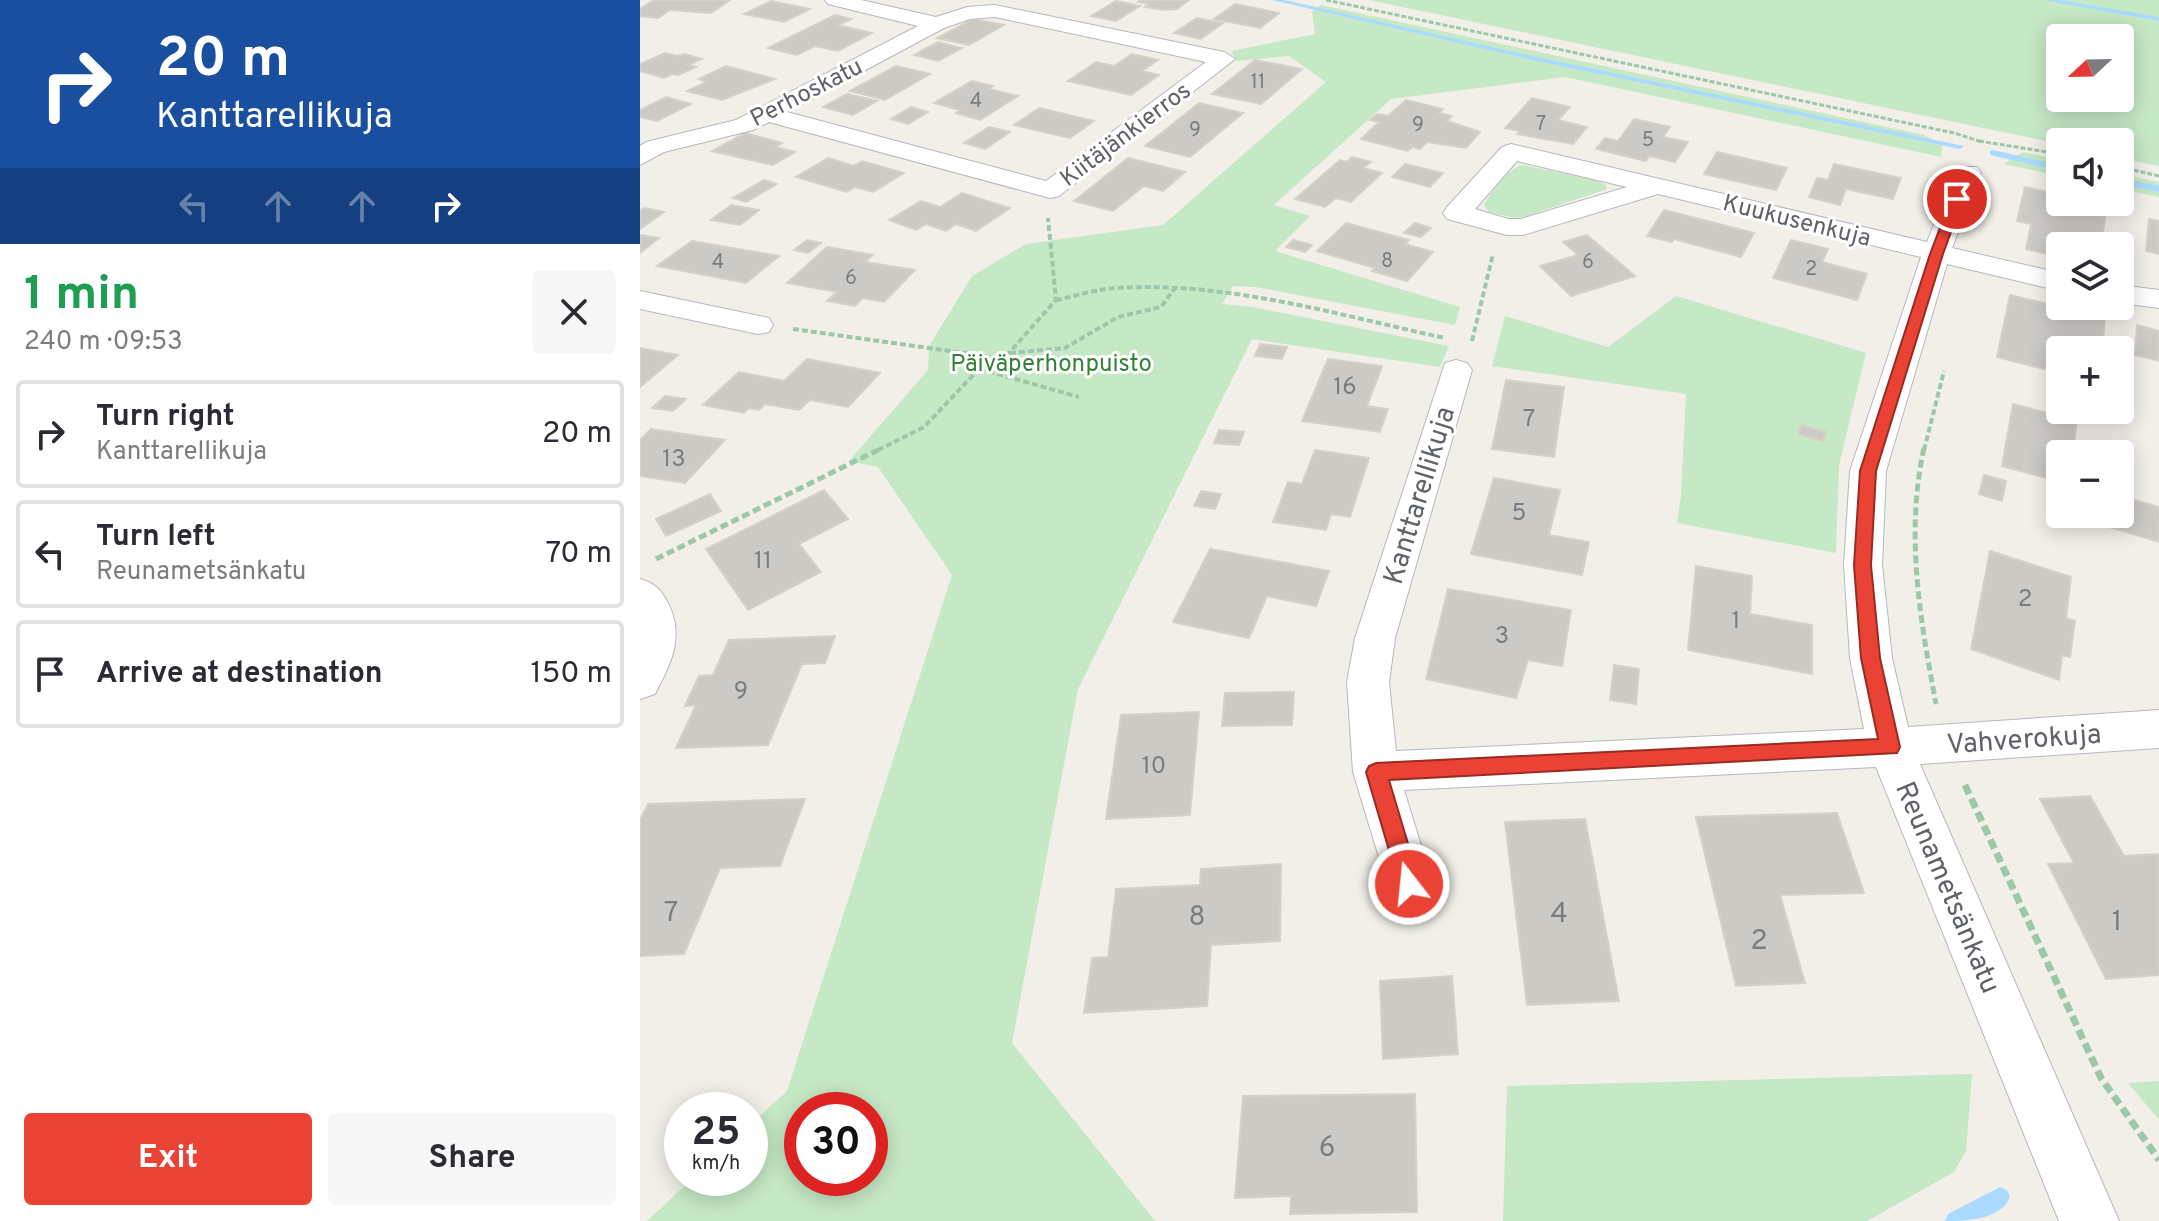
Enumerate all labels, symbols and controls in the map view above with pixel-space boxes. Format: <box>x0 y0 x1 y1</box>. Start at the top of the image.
north arrow <box>2046 24 2134 112</box>
map controls <box>2046 24 2134 528</box>
text: 20 m <box>156 26 290 96</box>
icon: right <box>24 32 128 136</box>
street label: Perhoskatu <box>746 53 868 135</box>
house number: 11 <box>1251 70 1265 96</box>
street label: Kiitäjänkierros <box>1055 77 1198 195</box>
house number: 4 <box>970 89 982 115</box>
text: Kanttarellikuja <box>156 95 393 141</box>
house number: 7 <box>1536 112 1546 138</box>
house number: 9 <box>1412 113 1424 139</box>
house number: 9 <box>1189 118 1201 144</box>
house number: 5 <box>1642 128 1654 154</box>
button: sound <box>2046 128 2134 216</box>
pin <box>1923 165 1991 233</box>
icon: arrive <box>1935 177 1979 221</box>
icon: left <box>172 184 216 228</box>
icon: ahead <box>256 184 300 228</box>
icon: ahead <box>340 184 384 228</box>
icon: right <box>424 184 468 228</box>
street label: Kuukusenkuja <box>1719 189 1874 255</box>
button: layers <box>2046 232 2134 320</box>
house number: 8 <box>1381 249 1393 275</box>
house number: 4 <box>712 250 724 276</box>
house number: 6 <box>1582 250 1594 276</box>
house number: 2 <box>1805 257 1817 283</box>
text: 1 min <box>24 266 139 326</box>
house number: 6 <box>845 266 857 292</box>
button: close <box>532 270 616 354</box>
text: 240 m · 09:53 <box>24 326 183 359</box>
button: + <box>2046 336 2134 424</box>
park label: Päiväperhonpuisto <box>950 350 1152 380</box>
house number: 16 <box>1333 373 1357 403</box>
text: Turn right <box>96 399 234 436</box>
street label: Kanttarellikuja <box>1377 403 1465 589</box>
house number: 7 <box>1523 405 1535 435</box>
icon: right <box>28 412 72 456</box>
text: 20 m <box>542 416 612 453</box>
text: Kanttarellikuja <box>96 436 267 469</box>
button: − <box>2046 440 2134 528</box>
house number: 13 <box>662 445 686 475</box>
house number: 5 <box>1512 499 1526 529</box>
text: Turn left <box>96 519 216 556</box>
icon: left <box>28 532 72 576</box>
text: 70 m <box>546 536 612 573</box>
house number: 11 <box>754 547 772 577</box>
text: Reunametsänkatu <box>96 556 306 589</box>
house number: 2 <box>2018 585 2032 615</box>
house number: 1 <box>1732 607 1740 637</box>
house number: 3 <box>1495 622 1509 652</box>
icon: arrive <box>28 652 72 696</box>
text: Arrive at destination <box>96 656 382 693</box>
text: 150 m <box>531 656 612 693</box>
house number: 9 <box>734 677 748 707</box>
street label: Vahverokuja <box>1946 718 2103 764</box>
house number: 10 <box>1142 752 1166 782</box>
street label: Reunametsänkatu <box>1885 777 2007 1000</box>
position arrow <box>1367 842 1451 926</box>
house number: 7 <box>664 896 678 932</box>
house number: 4 <box>1550 897 1568 933</box>
house number: 8 <box>1188 900 1206 936</box>
house number: 1 <box>2112 905 2122 941</box>
house number: 2 <box>1750 924 1768 960</box>
speed limit sign: 30 <box>784 1092 888 1196</box>
text: 25 <box>692 1109 740 1159</box>
button: Exit <box>24 1113 312 1205</box>
button: Share <box>328 1113 616 1205</box>
house number: 6 <box>1319 1131 1335 1167</box>
text: km/h <box>692 1151 740 1177</box>

